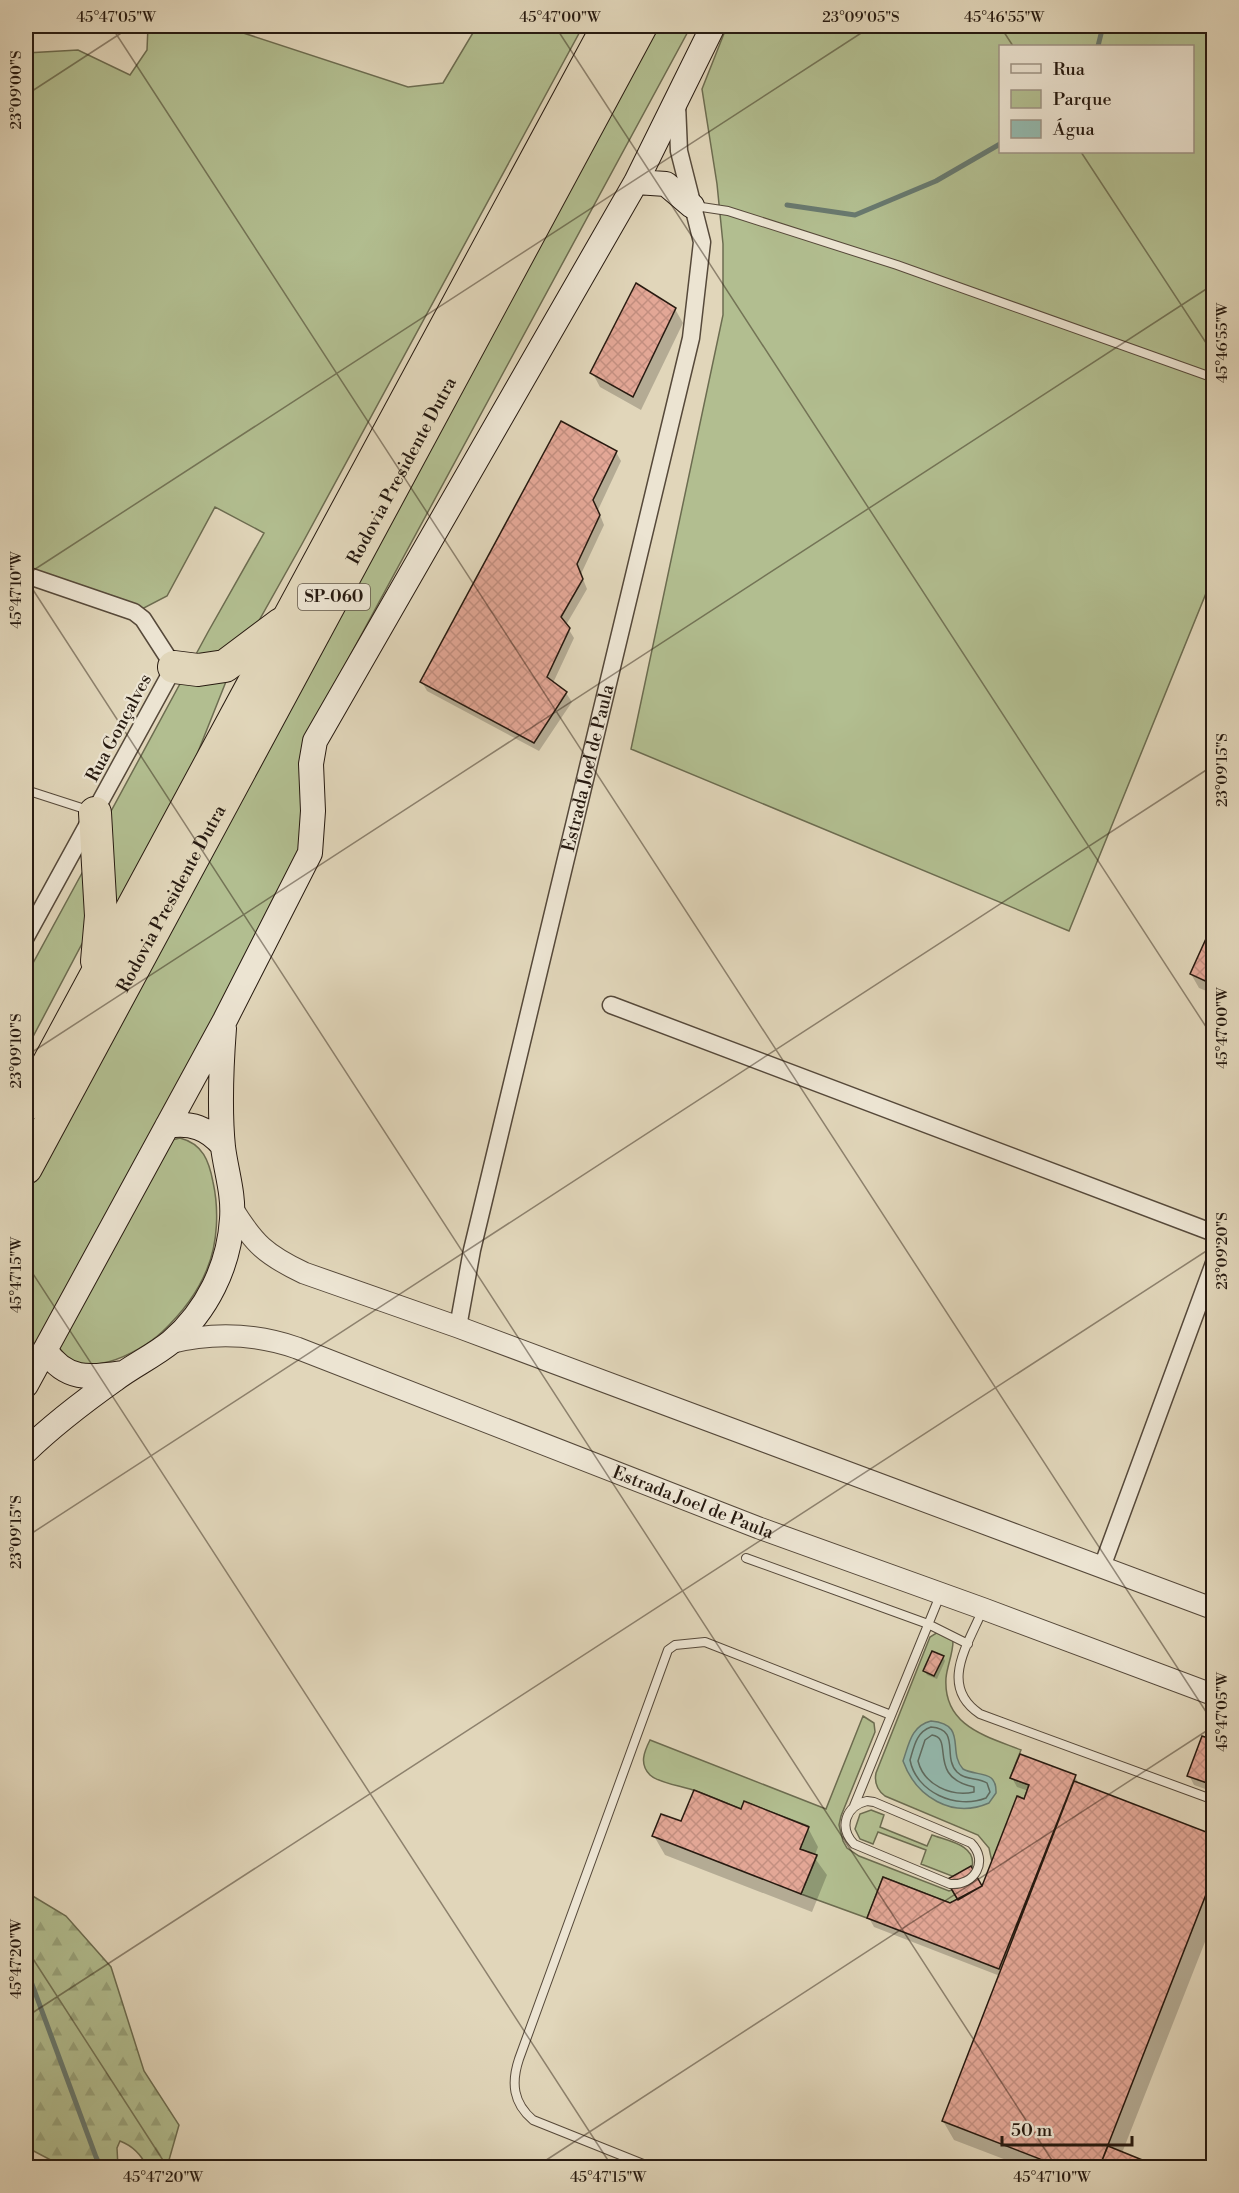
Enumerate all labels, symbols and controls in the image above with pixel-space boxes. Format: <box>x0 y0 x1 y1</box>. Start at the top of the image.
text: 45°47'05"W <box>76 8 156 27</box>
text: 45°47'00"W <box>519 8 601 27</box>
text: 23°09'05"S <box>822 8 900 27</box>
text: 45°46'55"W <box>964 8 1044 27</box>
legend <box>999 45 1194 153</box>
text: 23°09'00"S <box>7 50 26 130</box>
text: Rua <box>1053 58 1086 81</box>
text: Parque <box>1053 88 1112 111</box>
text: Água <box>1052 118 1095 141</box>
text: 45°46'55"W <box>1213 303 1232 383</box>
street label: Rodovia Presidente Dutra <box>342 372 462 568</box>
text: 45°47'10"W <box>7 551 26 629</box>
road number: SP-060 <box>298 584 370 610</box>
street label: Rua Gonçalves <box>81 670 157 786</box>
street label: Estrada Joel de Paula <box>557 681 619 854</box>
text: 23°09'15"S <box>1213 733 1232 807</box>
street label: Rodovia Presidente Dutra <box>111 800 231 996</box>
text: 45°47'00"W <box>1213 987 1232 1069</box>
text: 23°09'10"S <box>7 1013 26 1089</box>
text: 23°09'20"S <box>1213 1212 1232 1290</box>
text: 45°47'15"W <box>7 1237 26 1313</box>
street label: Estrada Joel de Paula <box>609 1461 778 1544</box>
text: 23°09'15"S <box>7 1495 26 1569</box>
text: 45°47'05"W <box>1213 1672 1232 1752</box>
text: 45°47'20"W <box>7 1919 26 1999</box>
scale bar <box>1002 2109 1132 2147</box>
text: 50 m <box>1011 2119 1053 2142</box>
text: 45°47'20"W <box>123 2168 203 2187</box>
text: 45°47'15"W <box>570 2168 646 2187</box>
text: 45°47'10"W <box>1013 2168 1091 2187</box>

